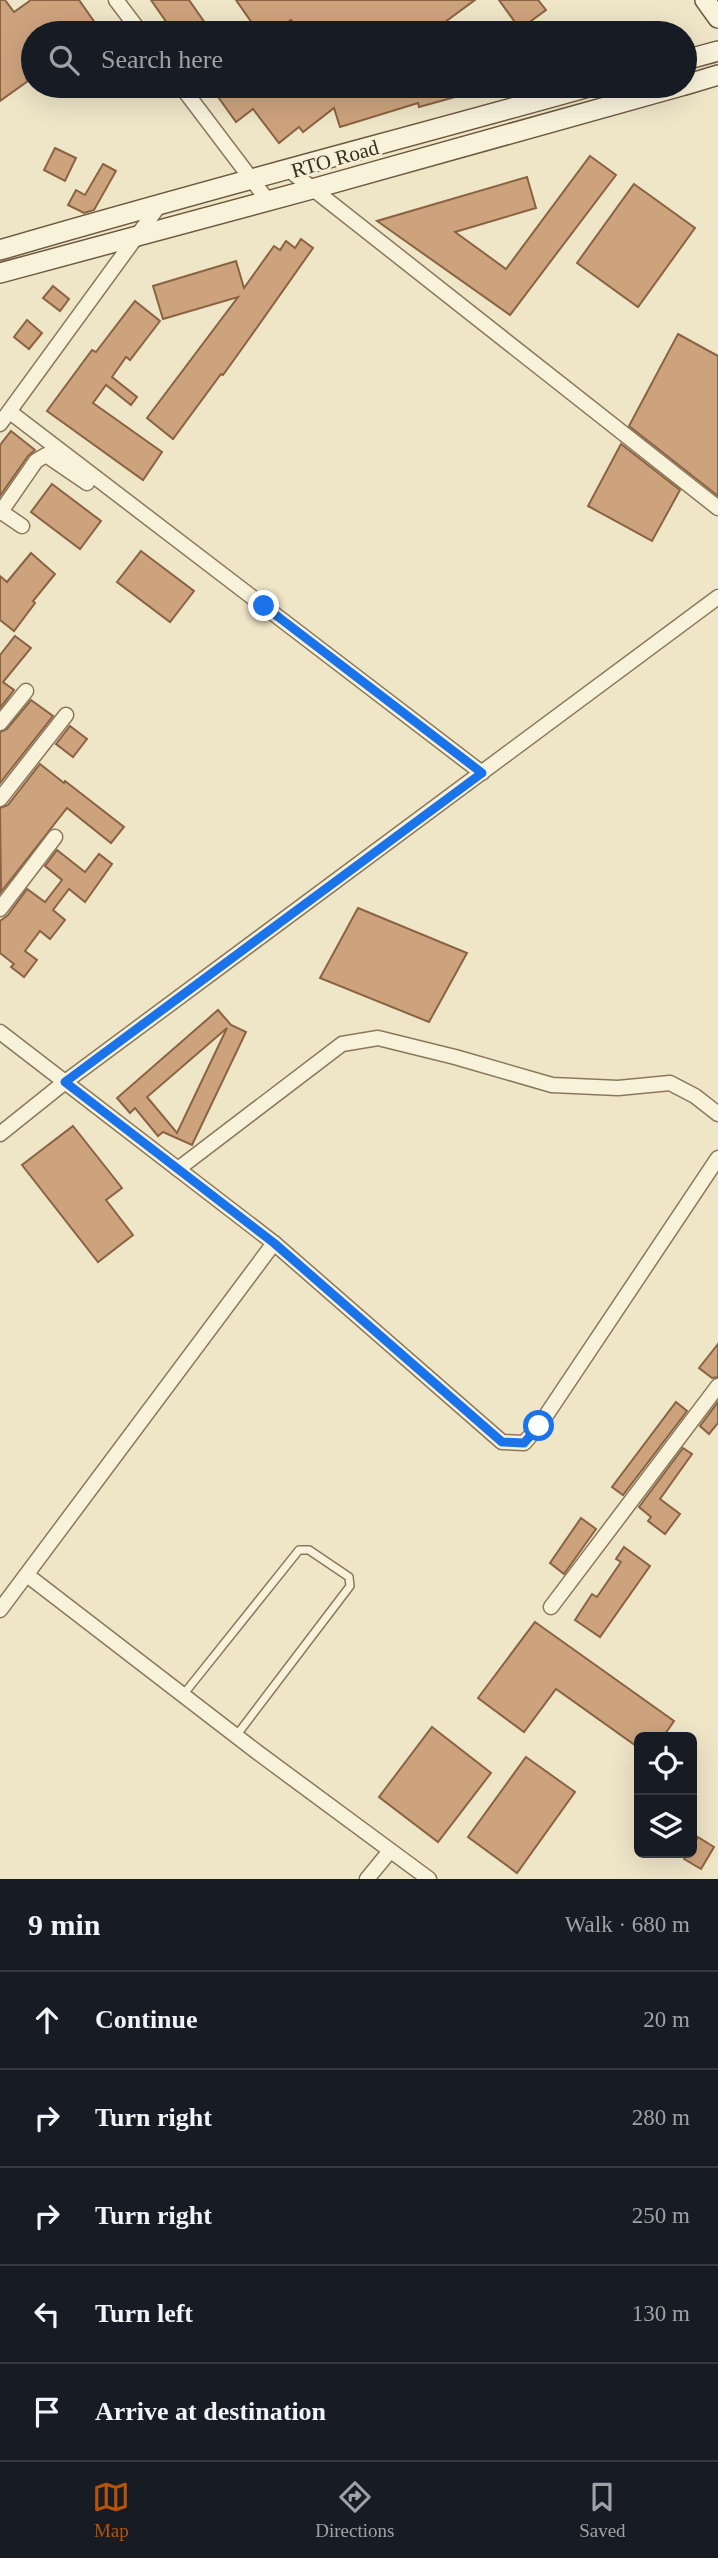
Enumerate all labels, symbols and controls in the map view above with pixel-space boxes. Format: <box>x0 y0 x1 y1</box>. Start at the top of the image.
search box <box>21 21 697 98</box>
icon: search <box>45 41 83 79</box>
text: Search here <box>101 45 223 74</box>
street label: RTO Road <box>288 135 382 183</box>
route end <box>248 590 279 621</box>
route start <box>523 1410 554 1441</box>
map controls <box>634 1732 697 1858</box>
button: locate <box>634 1732 697 1795</box>
button: layers <box>634 1795 697 1858</box>
text: 9 min <box>28 1908 101 1941</box>
text: Walk · 680 m <box>565 1912 690 1937</box>
icon: ahead <box>28 2001 66 2039</box>
text: Continue <box>95 2005 198 2034</box>
text: 20 m <box>643 2007 690 2032</box>
icon: right <box>28 2099 66 2137</box>
text: Turn right <box>95 2103 212 2132</box>
text: 280 m <box>632 2105 690 2130</box>
icon: right <box>28 2197 66 2235</box>
text: Turn right <box>95 2201 212 2230</box>
text: 250 m <box>632 2203 690 2228</box>
icon: left <box>28 2295 66 2333</box>
text: Turn left <box>95 2299 193 2328</box>
text: 130 m <box>632 2301 690 2326</box>
icon: arrive <box>28 2393 66 2431</box>
text: Arrive at destination <box>95 2397 326 2426</box>
tab: Map <box>92 2478 130 2542</box>
tab: Directions <box>315 2478 394 2542</box>
tab: Saved <box>579 2478 626 2542</box>

